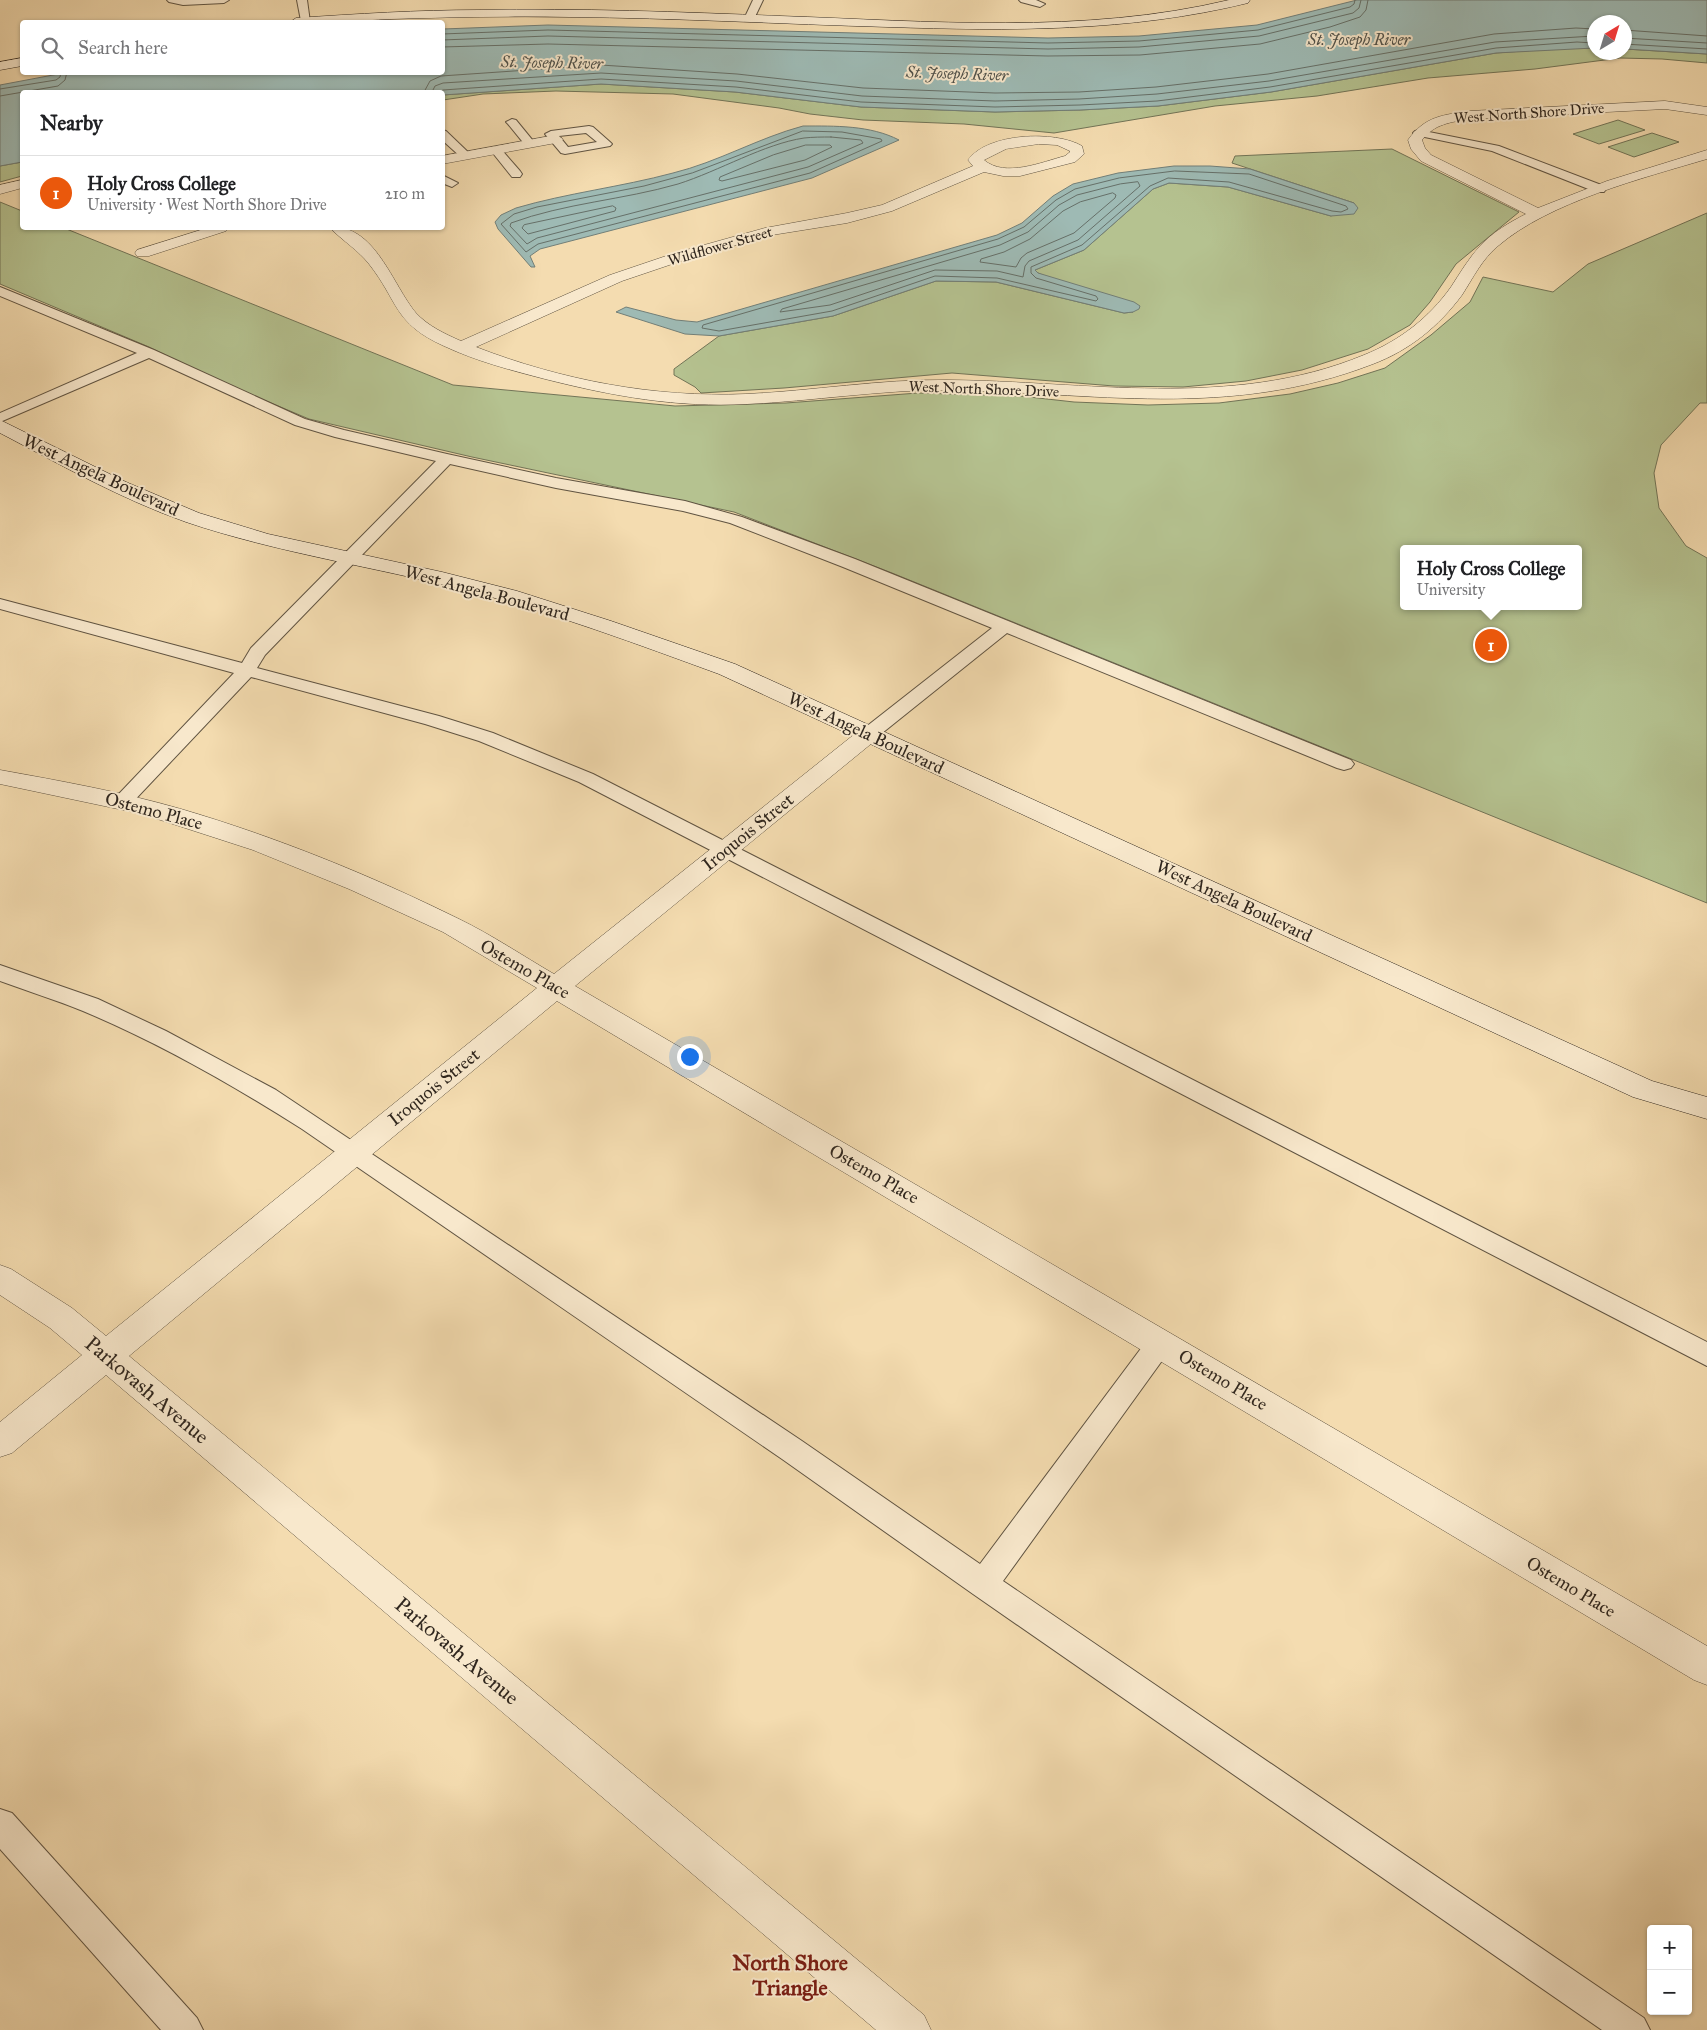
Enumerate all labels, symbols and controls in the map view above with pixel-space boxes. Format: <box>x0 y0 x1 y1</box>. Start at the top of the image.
north arrow <box>1587 15 1632 60</box>
search box <box>20 20 445 75</box>
water label: St. Joseph River <box>1307 30 1411 50</box>
icon: search <box>38 34 66 62</box>
text: Search here <box>78 36 168 59</box>
water label: St. Joseph River <box>500 52 605 74</box>
water label: St. Joseph River <box>905 62 1010 86</box>
street label: West North Shore Drive <box>1453 99 1605 127</box>
text: Nearby <box>40 110 103 136</box>
text: Holy Cross College <box>87 172 236 195</box>
text: 1 <box>53 184 59 203</box>
text: 210 m <box>385 184 425 203</box>
text: University · West North Shore Drive <box>87 195 327 214</box>
street label: Wildflower Street <box>666 222 775 270</box>
street label: West North Shore Drive <box>908 377 1060 401</box>
street label: West Angela Boulevard <box>19 429 183 522</box>
popup <box>1400 545 1582 610</box>
text: Holy Cross College <box>1417 557 1565 580</box>
street label: West Angela Boulevard <box>402 560 572 627</box>
text: University <box>1417 580 1485 599</box>
pin: 1 <box>1475 626 1507 664</box>
street label: West Angela Boulevard <box>784 687 948 780</box>
street label: Ostemo Place <box>103 787 205 835</box>
street label: Iroquois Street <box>698 788 799 876</box>
street label: West Angela Boulevard <box>1152 855 1316 948</box>
street label: Ostemo Place <box>476 934 574 1004</box>
street label: Iroquois Street <box>384 1043 485 1131</box>
your location <box>677 1044 703 1070</box>
street label: Ostemo Place <box>825 1139 923 1209</box>
street label: Parkovash Avenue <box>80 1331 215 1450</box>
street label: Ostemo Place <box>1174 1345 1272 1415</box>
street label: Ostemo Place <box>1522 1552 1620 1622</box>
street label: Parkovash Avenue <box>390 1592 525 1711</box>
map controls <box>1647 1925 1692 2015</box>
button: + <box>1647 1925 1692 1970</box>
district label: North Shore Triangle <box>732 1949 848 2001</box>
button: − <box>1647 1970 1692 2015</box>

